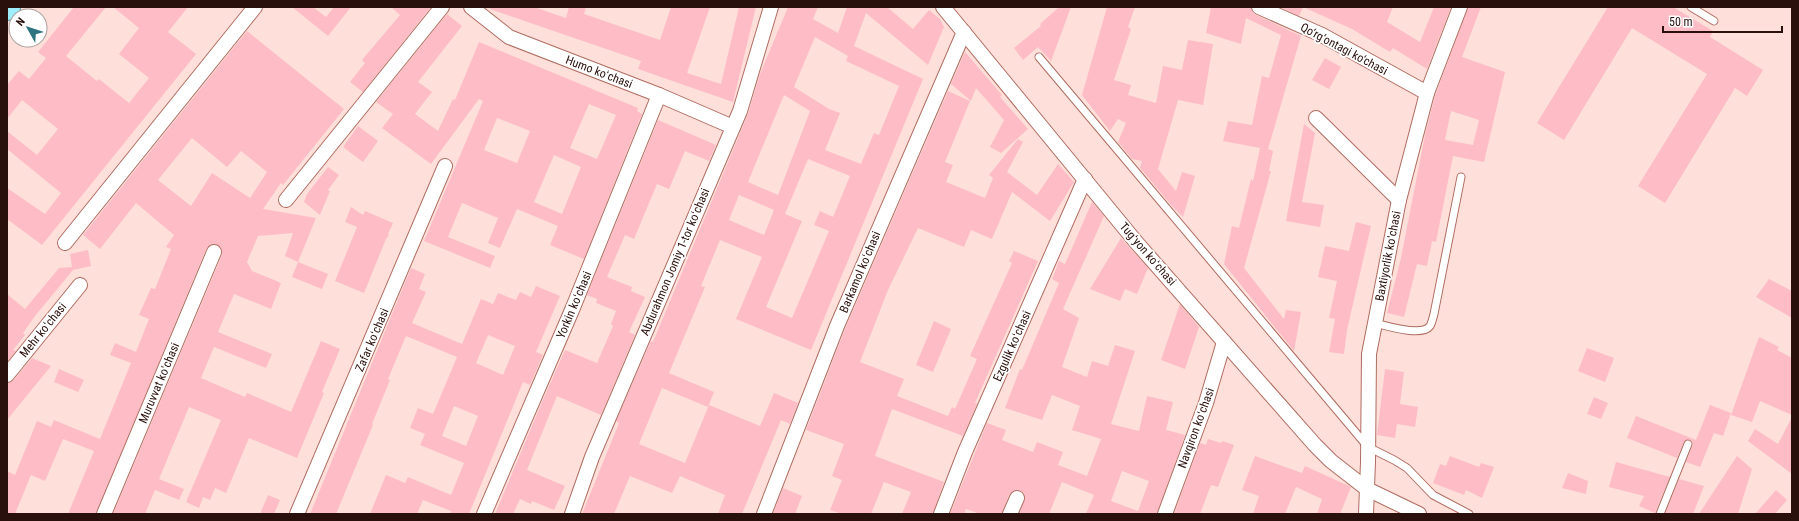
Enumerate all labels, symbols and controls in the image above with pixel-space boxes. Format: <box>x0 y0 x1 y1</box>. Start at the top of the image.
north arrow <box>8 8 48 48</box>
scale bar <box>1663 8 1782 34</box>
text: N <box>13 15 28 29</box>
text: 50 m <box>1669 15 1693 29</box>
street label: Qo‘rg‘ontagi ko‘chasi <box>1298 20 1390 78</box>
street label: Humo koʻchasi <box>564 53 634 91</box>
street label: Abdurahmon Jomiy 1-tor koʻchasi <box>638 186 712 338</box>
street label: Baxtiyorlik koʻchasi <box>1372 210 1404 302</box>
street label: Tugʻyon koʻchasi <box>1117 220 1179 288</box>
street label: Barkamol koʻchasi <box>837 229 883 315</box>
street label: Yorkin koʻchasi <box>554 269 594 341</box>
street label: Mehr koʻchasi <box>17 300 69 360</box>
street label: Zafar koʻchasi <box>352 306 392 374</box>
street label: Ezgulik koʻchasi <box>990 308 1034 384</box>
street label: Muruvvat koʻchasi <box>136 341 182 425</box>
street label: Navqiron koʻchasi <box>1175 386 1217 470</box>

